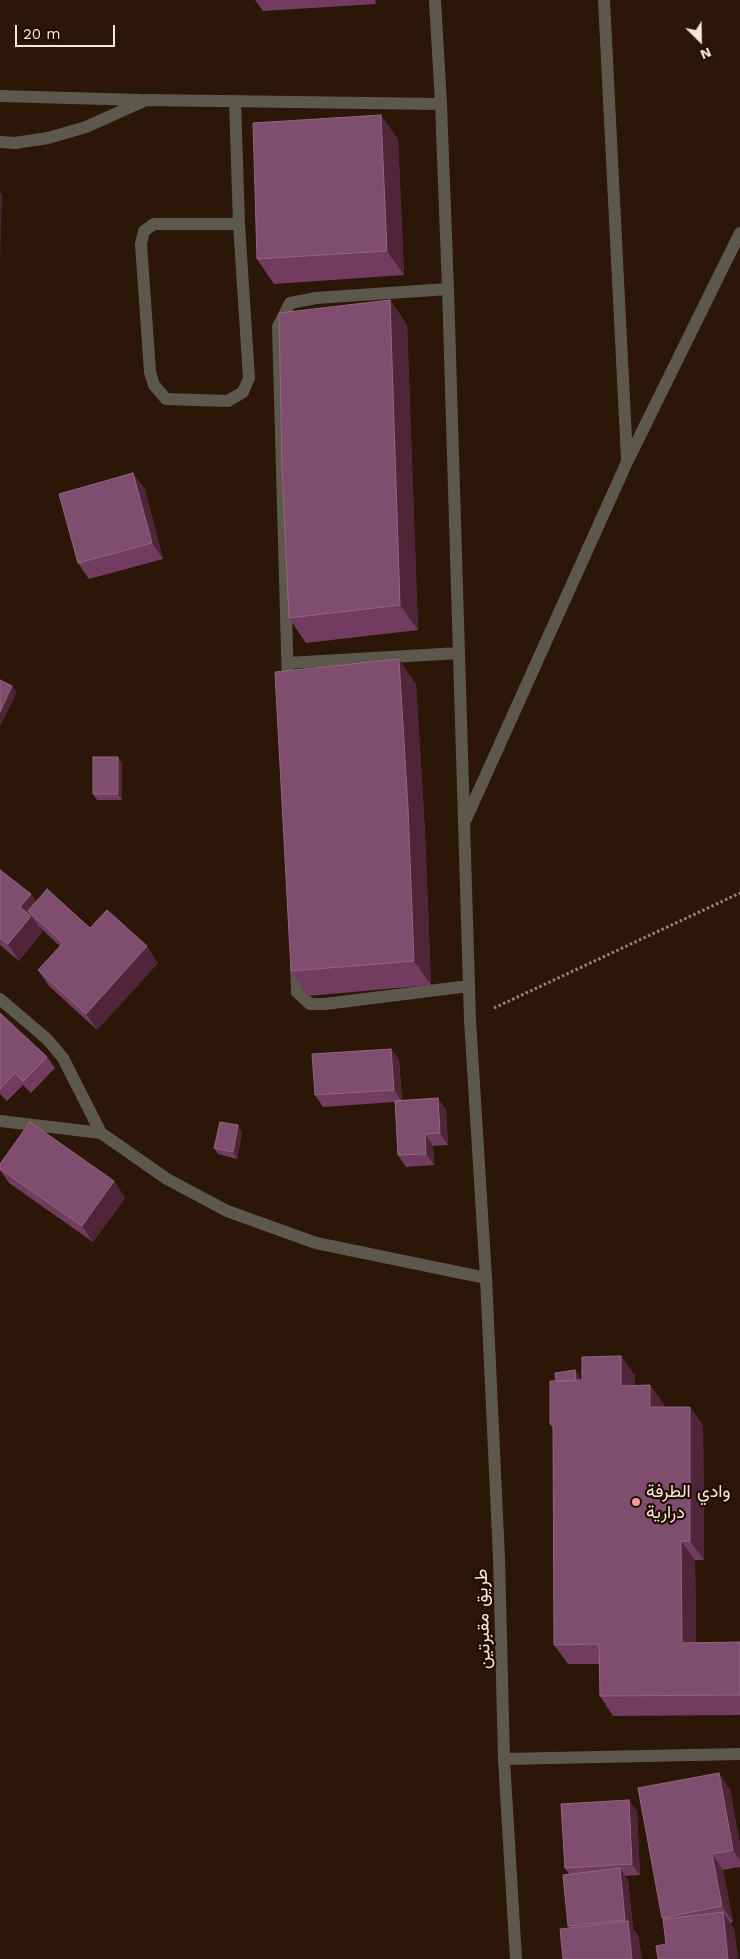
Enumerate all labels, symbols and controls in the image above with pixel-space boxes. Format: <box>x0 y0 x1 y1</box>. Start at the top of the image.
scale bar <box>18 15 118 47</box>
north arrow <box>675 15 725 65</box>
text: 20 m <box>23 25 61 43</box>
text: N <box>698 44 714 63</box>
place label: وادي الطرفة درارية <box>646 1481 730 1524</box>
marker: وادي الطرفة درارية <box>630 1496 642 1508</box>
street label: طريق مقبرتين <box>470 1568 496 1670</box>

